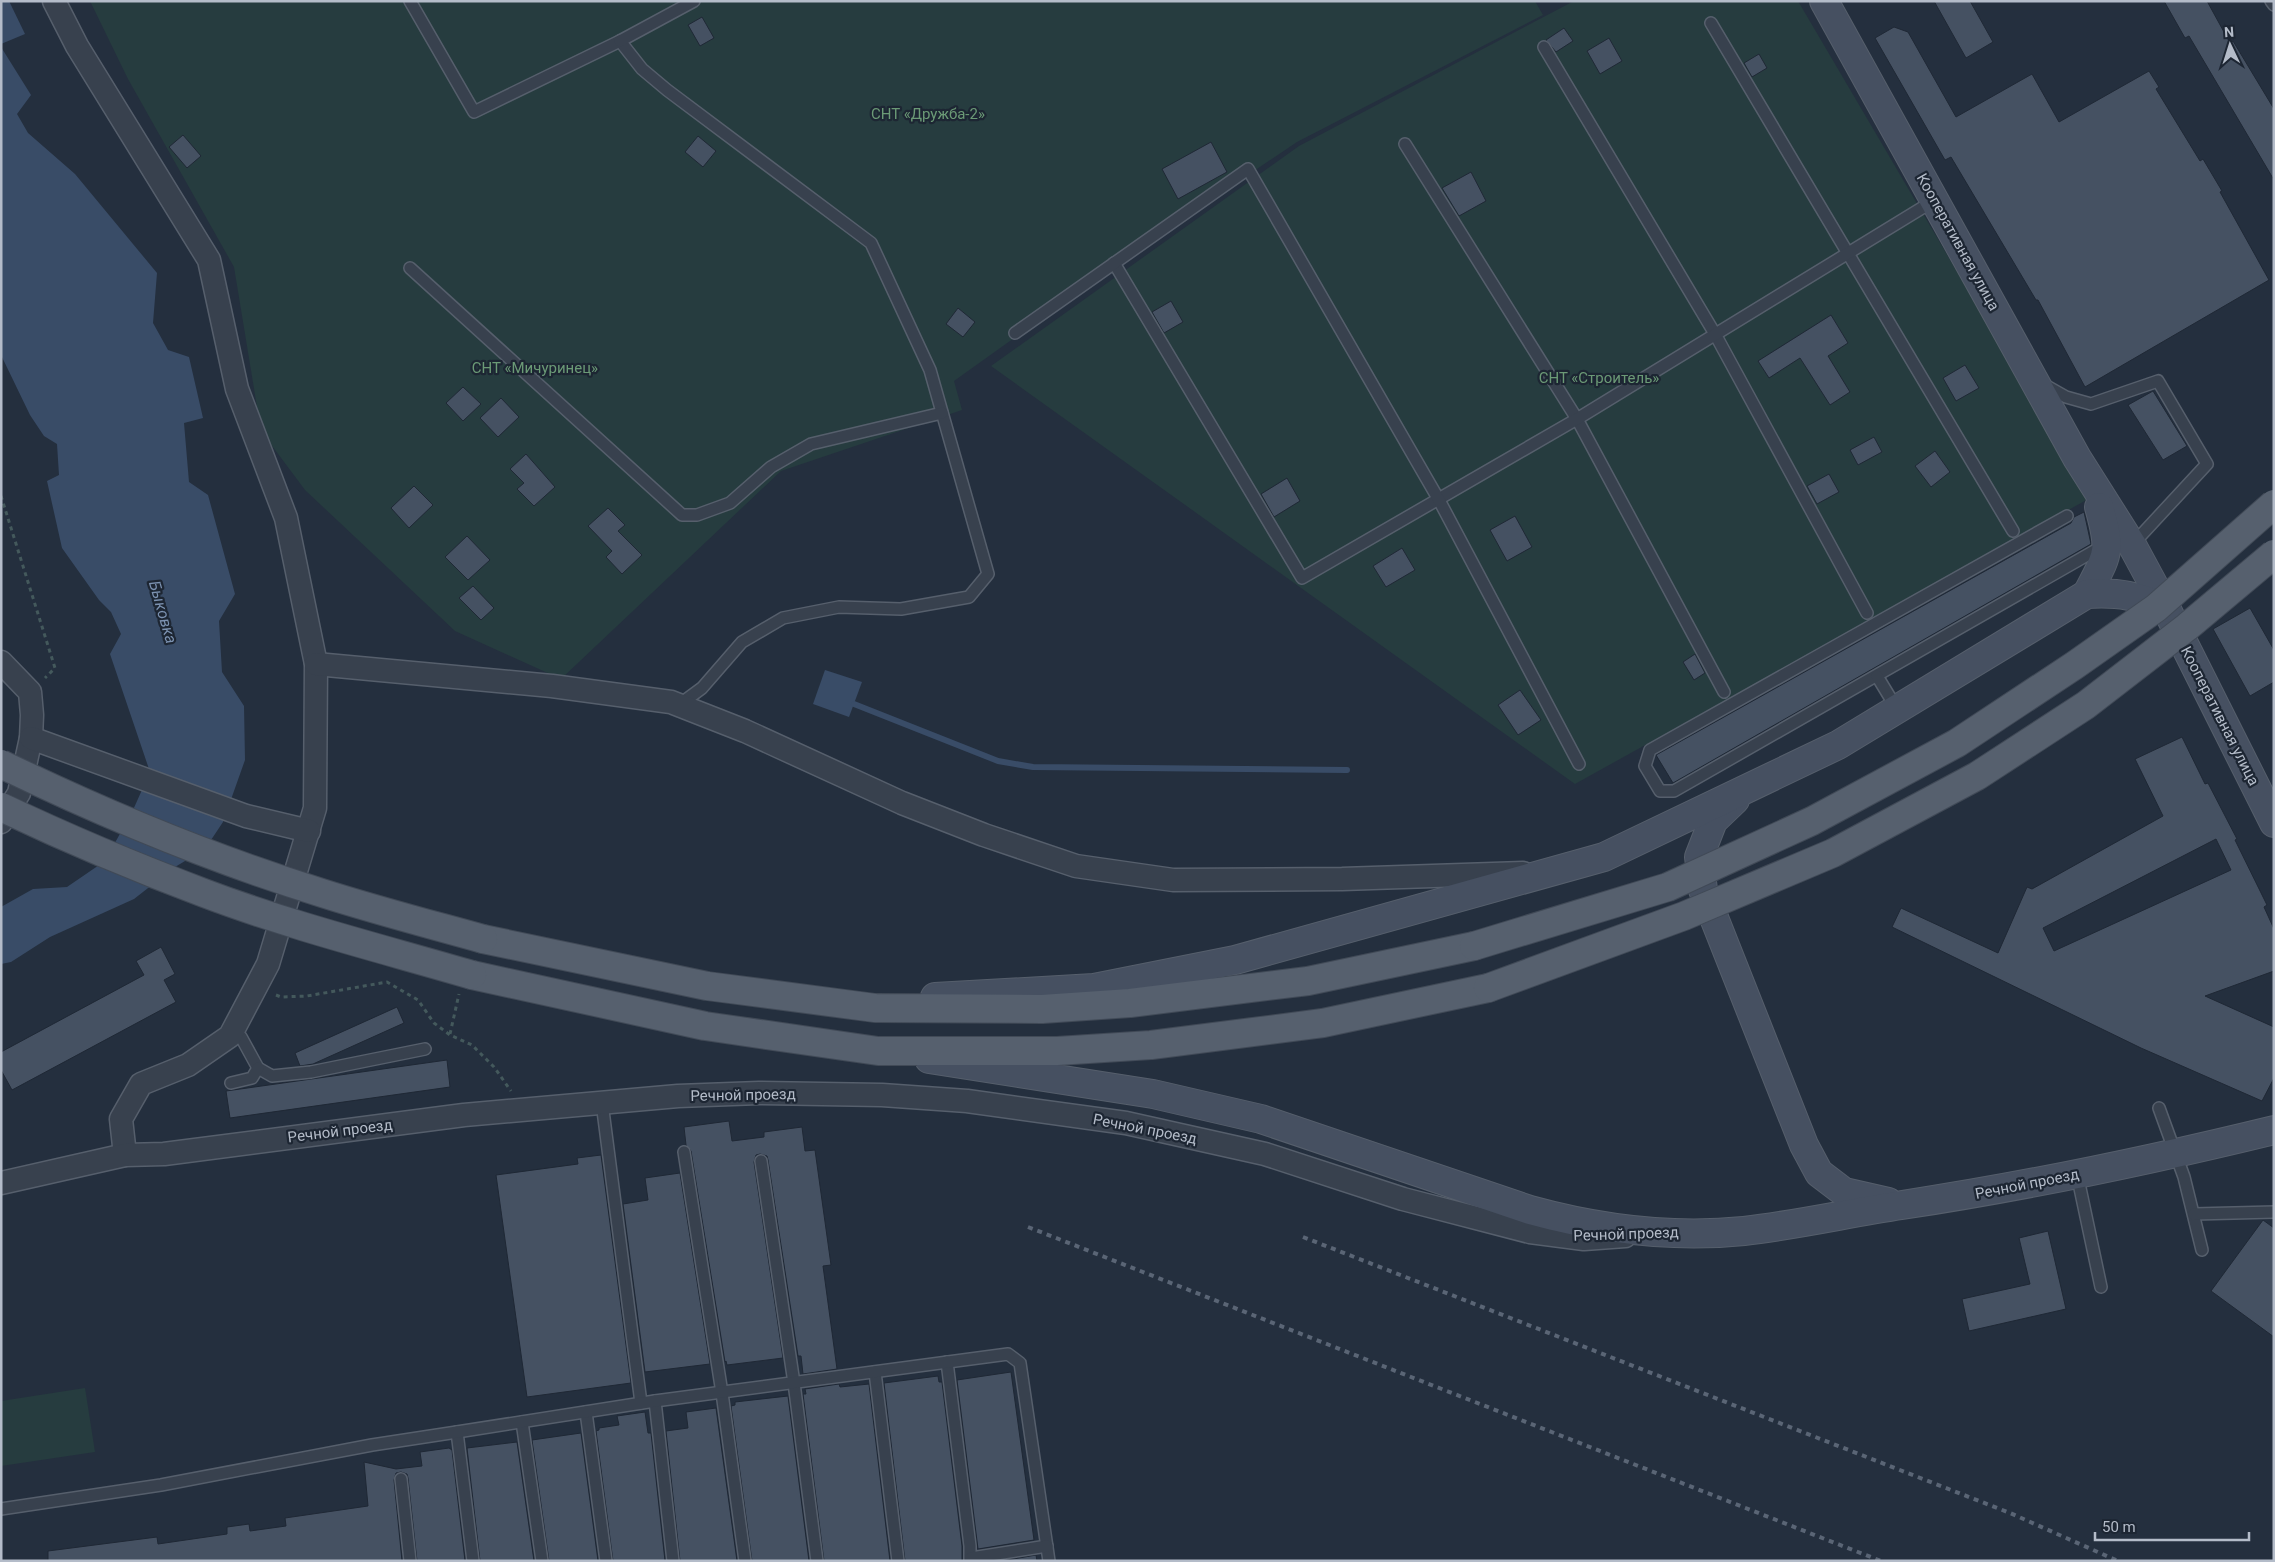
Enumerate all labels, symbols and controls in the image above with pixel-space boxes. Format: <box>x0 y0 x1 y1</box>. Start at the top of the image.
north arrow <box>2205 20 2255 70</box>
text: N <box>2224 24 2235 40</box>
park label: СНТ «Дружба-2» <box>871 105 985 123</box>
street label: Кооперативная улица <box>1913 170 2003 314</box>
park label: СНТ «Мичуринец» <box>472 359 598 377</box>
park label: СНТ «Строитель» <box>1539 369 1659 387</box>
water label: Быковка <box>145 578 181 646</box>
street label: Кооперативная улица <box>2177 643 2263 789</box>
street label: Речной проезд <box>690 1085 796 1105</box>
street label: Речной проезд <box>1092 1110 1198 1148</box>
street label: Речной проезд <box>287 1116 393 1146</box>
street label: Речной проезд <box>1974 1165 2080 1203</box>
street label: Речной проезд <box>1573 1223 1679 1245</box>
scale bar <box>2095 1510 2249 1542</box>
text: 50 m <box>2102 1518 2136 1536</box>

